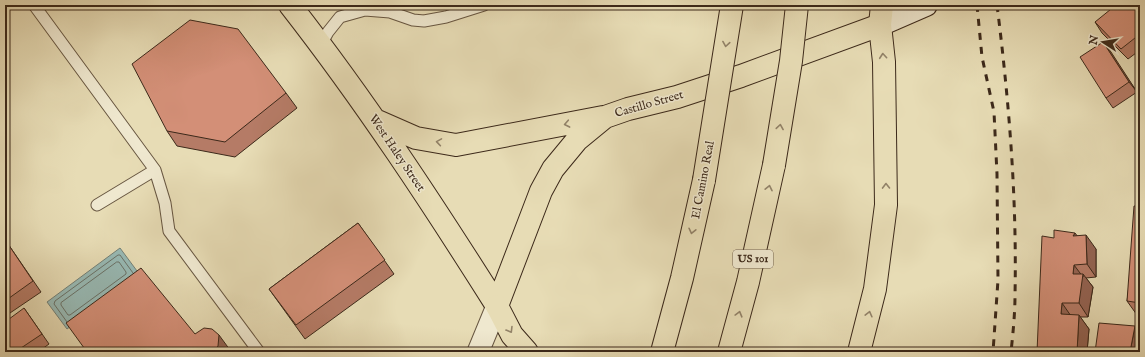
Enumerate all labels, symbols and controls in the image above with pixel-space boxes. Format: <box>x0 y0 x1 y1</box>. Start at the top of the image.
north arrow <box>1083 22 1123 62</box>
text: N <box>1086 34 1102 47</box>
one-way arrow <box>722 40 731 47</box>
one-way arrow <box>879 53 888 59</box>
street label: Castillo Street <box>613 87 685 121</box>
street label: West Haley Street <box>366 112 428 194</box>
one-way arrow <box>564 119 570 128</box>
one-way arrow <box>775 124 784 130</box>
one-way arrow <box>436 138 442 147</box>
street label: El Camino Real <box>688 139 718 220</box>
one-way arrow <box>882 183 890 189</box>
one-way arrow <box>764 185 772 191</box>
one-way arrow <box>689 228 697 235</box>
road number: US 101 <box>733 250 773 268</box>
one-way arrow <box>735 311 743 318</box>
one-way arrow <box>864 311 873 318</box>
one-way arrow <box>505 326 512 333</box>

